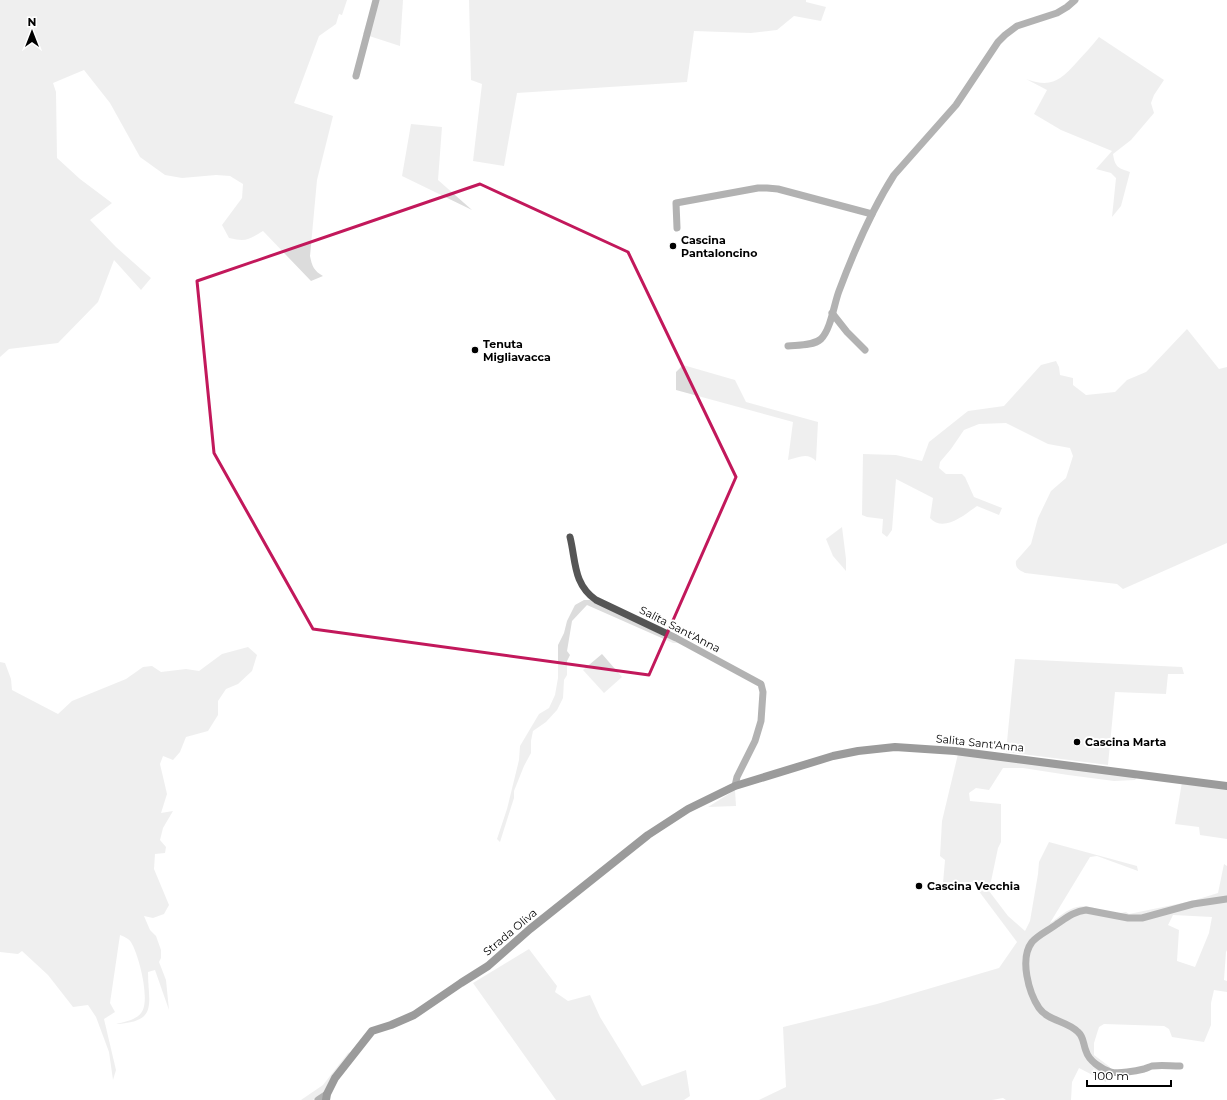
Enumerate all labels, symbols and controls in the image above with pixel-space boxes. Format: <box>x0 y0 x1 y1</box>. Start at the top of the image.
north arrow <box>12 12 52 52</box>
text: N <box>28 15 36 29</box>
place label: Cascina Pantaloncino <box>681 233 757 260</box>
marker: Cascina Pantaloncino <box>668 241 678 251</box>
place label: Tenuta Migliavacca <box>483 337 551 364</box>
marker: Tenuta Migliavacca <box>470 345 480 355</box>
street label: Salita Sant'Anna <box>637 603 723 655</box>
street label: Salita Sant'Anna <box>935 731 1025 755</box>
place label: Cascina Marta <box>1085 735 1167 749</box>
marker: Cascina Marta <box>1072 737 1082 747</box>
place label: Cascina Vecchia <box>927 879 1020 893</box>
marker: Cascina Vecchia <box>914 881 924 891</box>
street label: Strada Oliva <box>480 905 540 959</box>
scale bar <box>1087 1062 1171 1088</box>
text: 100 m <box>1093 1068 1129 1083</box>

